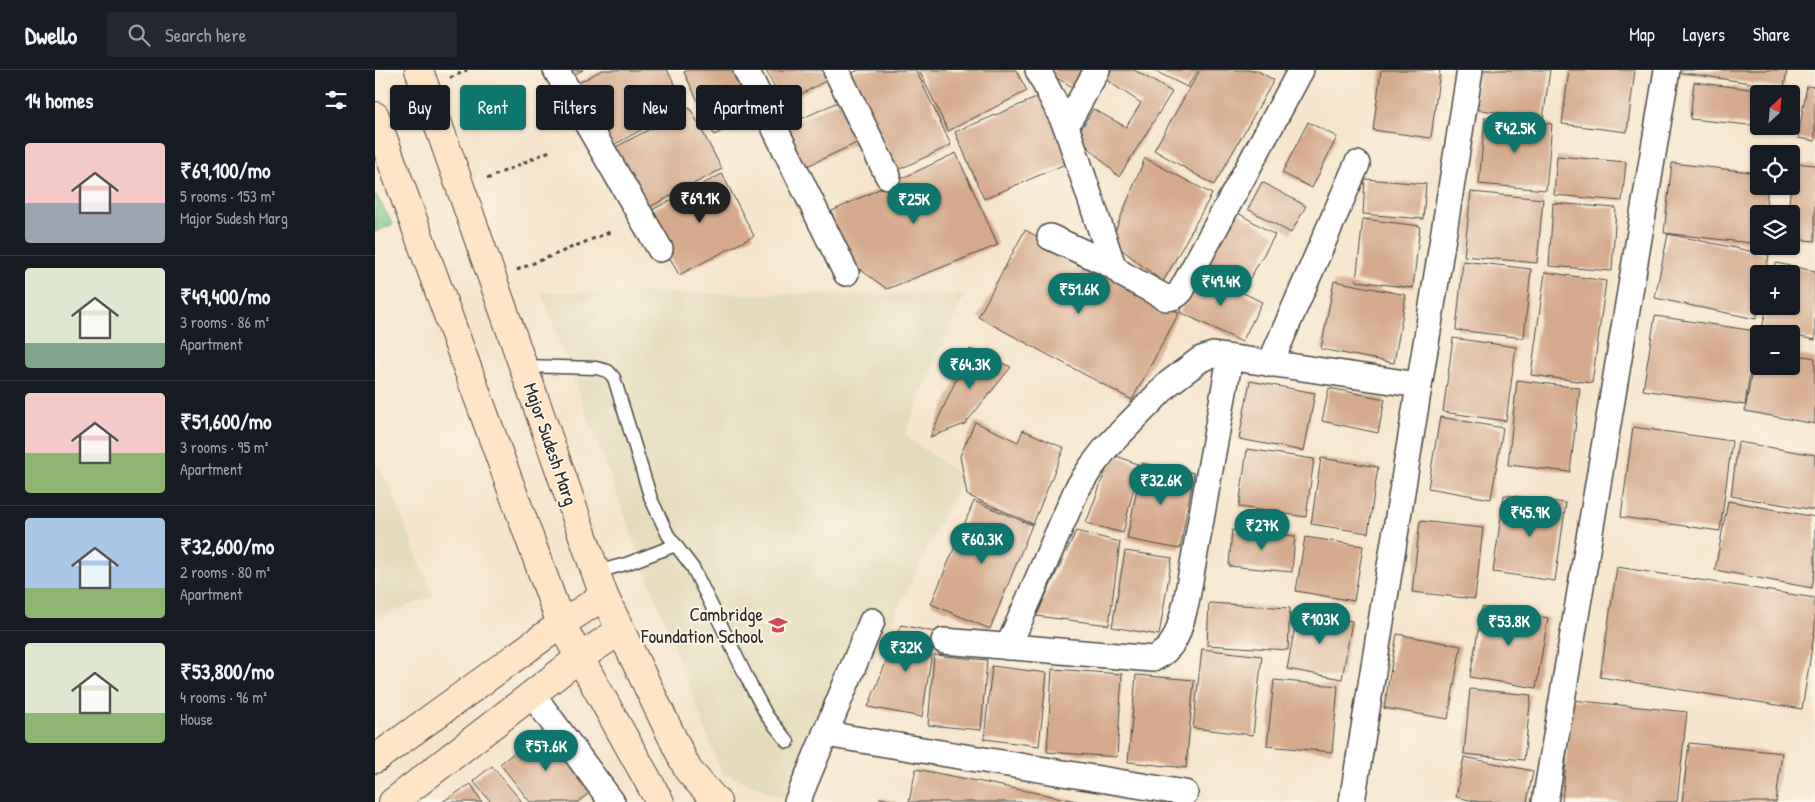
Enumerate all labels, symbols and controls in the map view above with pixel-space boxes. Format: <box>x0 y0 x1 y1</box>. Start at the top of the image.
search box <box>107 12 457 57</box>
text: Dwello <box>25 19 77 51</box>
icon: search <box>125 21 153 49</box>
text: Search here <box>165 22 246 48</box>
text: Map <box>1629 22 1655 47</box>
text: Layers <box>1683 22 1725 47</box>
text: Share <box>1753 22 1790 47</box>
chip: Buy <box>390 85 450 130</box>
chip: Rent <box>460 85 526 130</box>
chip: Filters <box>536 85 614 130</box>
chip: New <box>624 85 686 130</box>
chip: Apartment <box>696 85 802 130</box>
north arrow <box>1750 85 1800 135</box>
map controls <box>1750 85 1800 375</box>
text: 14 homes <box>25 86 93 115</box>
icon: filters <box>322 86 350 114</box>
pin: ₹42.5K <box>1474 112 1556 154</box>
text: ₹42.5K <box>1494 117 1536 139</box>
button: locate <box>1750 145 1800 195</box>
text: ₹69,100/mo <box>180 156 270 185</box>
icon: home <box>65 163 125 223</box>
pin: ₹69.1K <box>659 182 741 224</box>
pin: ₹25K <box>884 182 944 225</box>
text: 5 rooms · 153 m² <box>180 185 275 207</box>
text: ₹69.1K <box>680 187 720 209</box>
text: ₹25K <box>898 188 930 210</box>
button: layers <box>1750 205 1800 255</box>
text: Major Sudesh Marg <box>180 207 288 229</box>
pin: ₹49.4K <box>1180 264 1262 307</box>
button: + <box>1750 265 1800 315</box>
text: ₹49.4K <box>1202 270 1240 292</box>
pin: ₹51.6K <box>1038 272 1120 315</box>
text: ₹51.6K <box>1059 278 1099 300</box>
text: ₹49,400/mo <box>180 282 270 311</box>
icon: home <box>65 288 125 348</box>
text: 3 rooms · 86 m² <box>180 311 269 333</box>
button: − <box>1750 325 1800 375</box>
text: Apartment <box>180 333 243 355</box>
pin: ₹64.3K <box>929 348 1011 390</box>
text: ₹64.3K <box>950 353 990 375</box>
street label: Major Sudesh Marg <box>518 379 584 509</box>
text: ₹51,600/mo <box>180 407 272 436</box>
icon: home <box>65 413 125 473</box>
text: 3 rooms · 95 m² <box>180 436 268 458</box>
text: Apartment <box>180 458 243 480</box>
pin: ₹32.6K <box>1120 464 1202 506</box>
text: ₹32.6K <box>1140 469 1182 491</box>
pin: ₹45.9K <box>1489 496 1571 538</box>
text: ₹45.9K <box>1510 501 1550 523</box>
pin: ₹27K <box>1232 508 1292 551</box>
text: ₹27K <box>1246 514 1278 536</box>
pin: ₹60.3K <box>941 522 1023 565</box>
text: ₹60.3K <box>961 528 1003 550</box>
text: ₹32,600/mo <box>180 532 274 561</box>
icon: home <box>65 538 125 598</box>
text: 2 rooms · 80 m² <box>180 561 270 583</box>
text: Apartment <box>180 583 243 605</box>
place label: Cambridge Foundation School <box>640 601 764 649</box>
pin: ₹103K <box>1285 602 1355 645</box>
pin: ₹53.8K <box>1468 604 1550 647</box>
text: ₹103K <box>1301 608 1339 630</box>
text: ₹53.8K <box>1488 610 1530 632</box>
school or university icon: Cambridge Foundation School <box>767 614 789 636</box>
pin: ₹32K <box>876 630 936 673</box>
text: ₹32K <box>890 636 922 658</box>
text: ₹53,800/mo <box>180 657 274 686</box>
icon: home <box>65 663 125 723</box>
text: 4 rooms · 96 m² <box>180 686 267 708</box>
text: House <box>180 708 213 730</box>
pin: ₹57.6K <box>505 730 587 772</box>
text: ₹57.6K <box>525 735 567 757</box>

